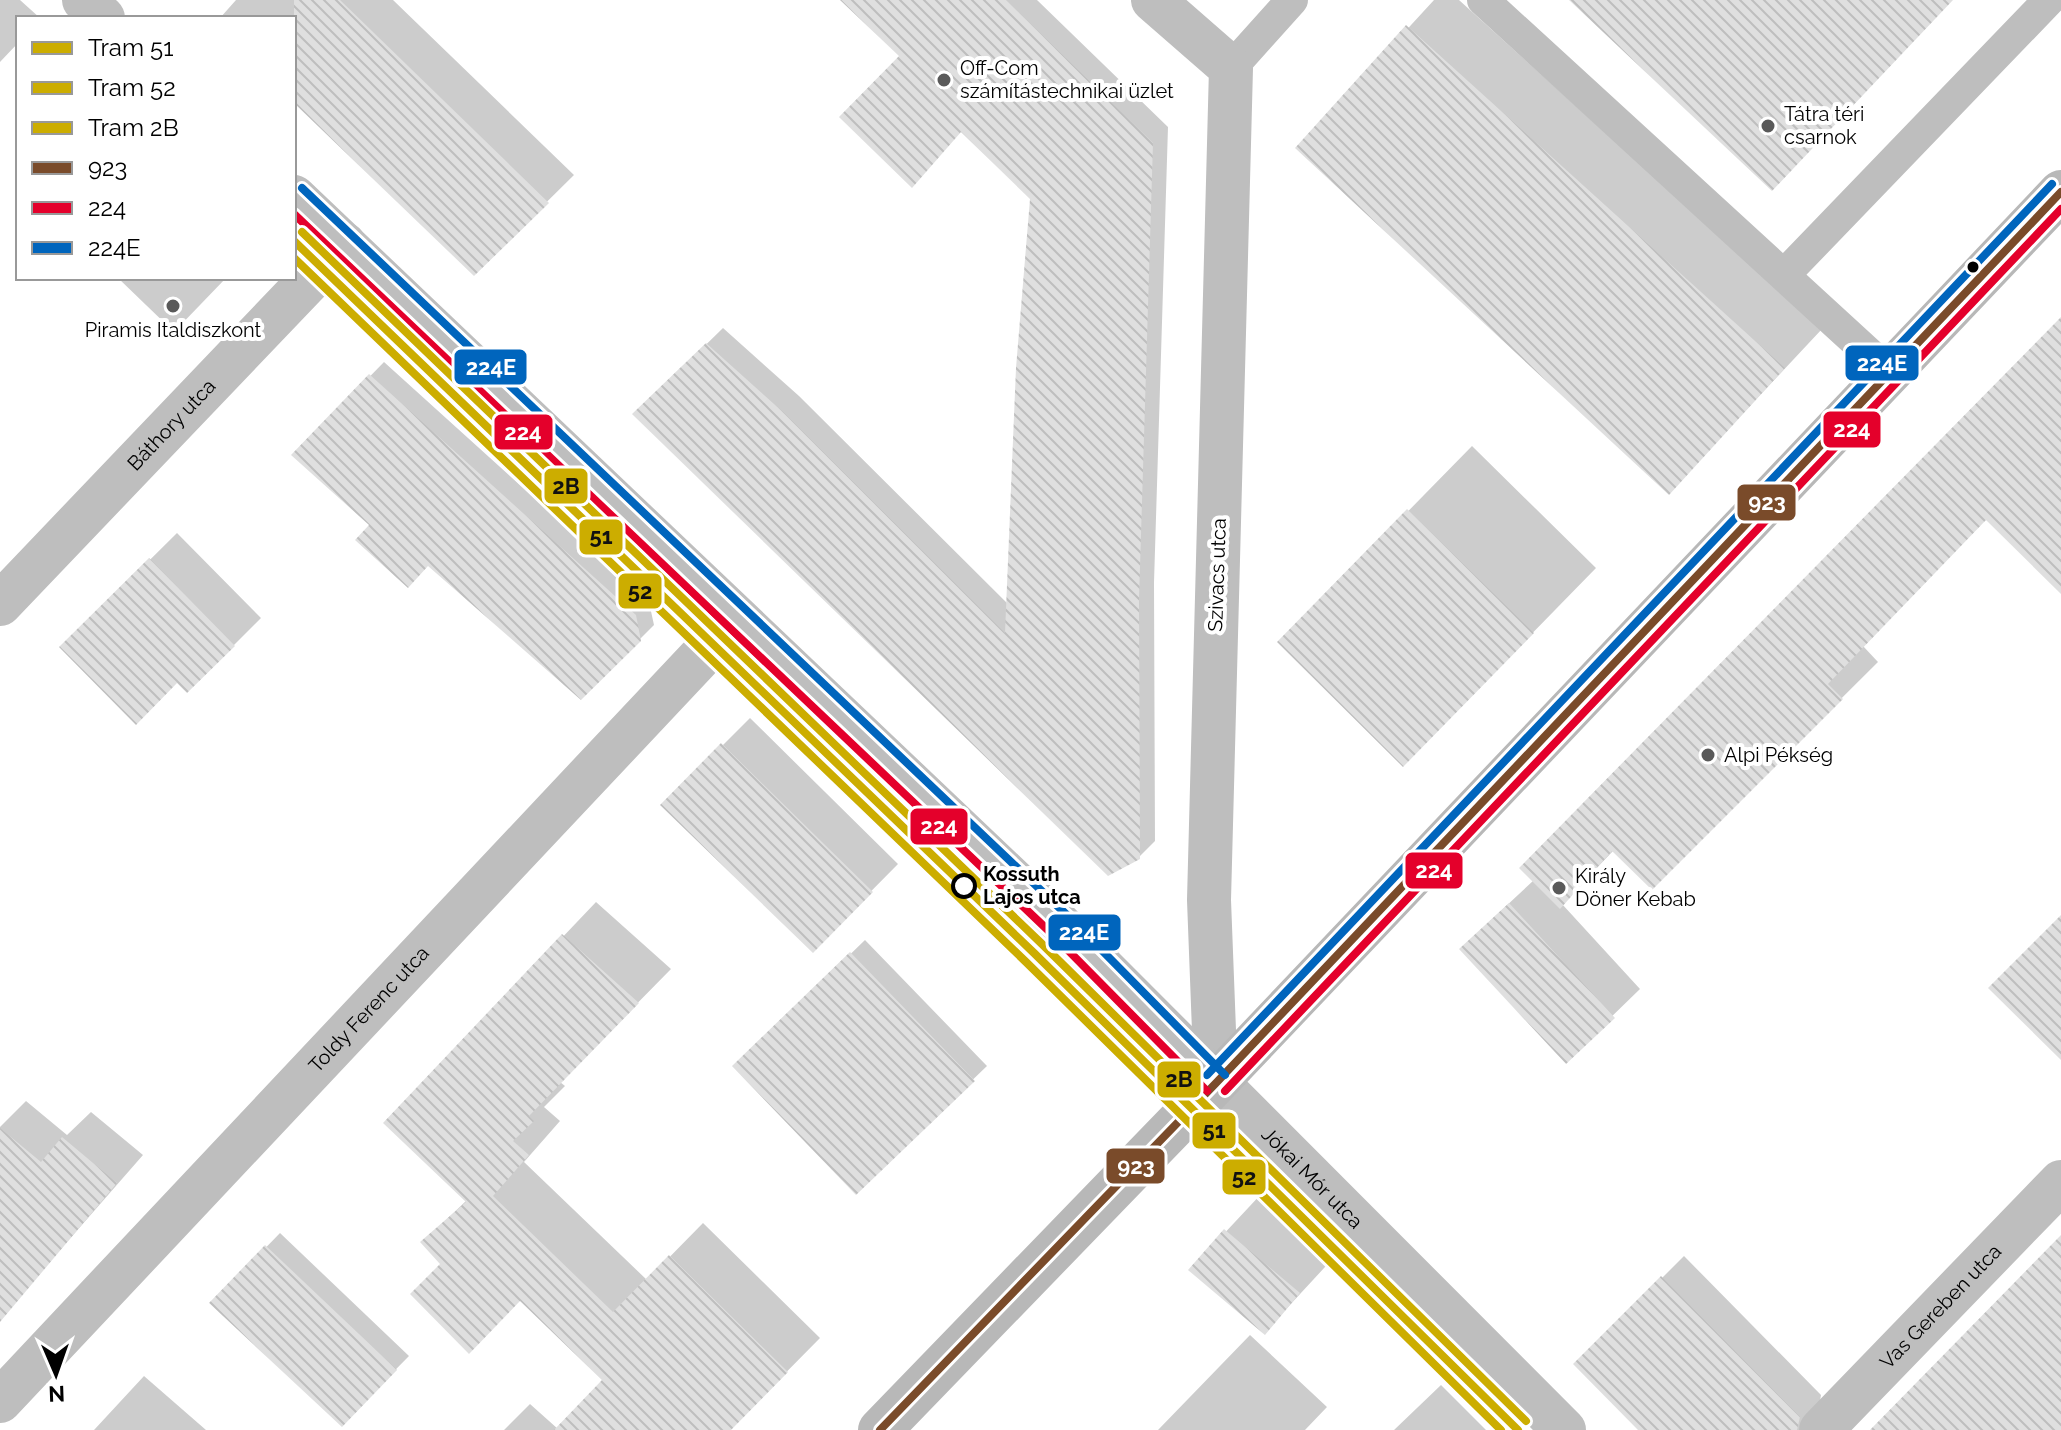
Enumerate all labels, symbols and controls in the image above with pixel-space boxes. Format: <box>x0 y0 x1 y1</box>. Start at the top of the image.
legend <box>16 16 296 280</box>
text: Tram 51 <box>88 33 173 62</box>
place label: Off-Com számítástechnikai üzlet <box>960 56 1174 103</box>
marker: Off-Com számítástechnikai üzlet <box>935 71 953 89</box>
text: Tram 52 <box>88 73 176 102</box>
place label: Tátra téri csarnok <box>1784 102 1864 149</box>
text: Tram 2B <box>88 113 179 142</box>
marker: Tátra téri csarnok <box>1759 117 1777 135</box>
text: 923 <box>88 153 127 182</box>
text: 224 <box>88 193 126 222</box>
text: 224E <box>88 233 141 262</box>
unlabelled marker <box>1965 259 1981 275</box>
marker: Piramis Italdiszkont <box>164 297 182 315</box>
place label: Piramis Italdiszkont <box>85 318 262 342</box>
line badge: 224E <box>1844 344 1920 382</box>
line badge: 224E <box>453 348 528 386</box>
text: 224E <box>1857 350 1907 376</box>
text: 224E <box>466 354 516 380</box>
street label: Báthory utca <box>122 374 220 475</box>
line badge: 224 <box>1822 410 1882 449</box>
line badge: 224 <box>493 413 554 451</box>
text: 224 <box>1833 416 1871 442</box>
text: 224 <box>504 419 542 445</box>
line badge: 2B <box>543 467 589 505</box>
text: 2B <box>552 473 580 499</box>
line badge: 923 <box>1736 483 1797 522</box>
text: 923 <box>1748 489 1786 515</box>
line badge: 51 <box>578 518 624 556</box>
street label: Szivacs utca <box>1203 518 1231 632</box>
text: 51 <box>589 523 613 549</box>
line badge: 52 <box>617 572 663 610</box>
text: 52 <box>628 578 652 604</box>
place label: Alpi Pékség <box>1724 743 1833 767</box>
marker: Alpi Pékség <box>1699 746 1717 764</box>
line badge: 224 <box>909 807 969 846</box>
text: 224 <box>920 813 958 839</box>
line badge: 224 <box>1404 851 1464 890</box>
text: 224 <box>1415 857 1453 883</box>
place label: Kossuth Lajos utca <box>983 862 1081 909</box>
place label: Király Döner Kebab <box>1575 864 1696 911</box>
marker: Kossuth Lajos utca <box>952 874 976 898</box>
marker: Király Döner Kebab <box>1550 879 1568 897</box>
line badge: 224E <box>1047 913 1122 952</box>
text: 224E <box>1059 919 1109 945</box>
street label: Toldy Ferenc utca <box>304 941 434 1077</box>
line badge: 2B <box>1156 1060 1202 1099</box>
text: 2B <box>1165 1066 1193 1092</box>
line badge: 51 <box>1191 1111 1237 1150</box>
text: 51 <box>1202 1117 1226 1143</box>
street label: Jókai Mór utca <box>1257 1122 1368 1234</box>
line badge: 923 <box>1105 1147 1166 1185</box>
text: 923 <box>1117 1153 1155 1179</box>
line badge: 52 <box>1221 1158 1267 1196</box>
text: 52 <box>1232 1164 1256 1190</box>
street label: Vas Gereben utca <box>1875 1239 2006 1374</box>
north arrow <box>16 1334 96 1414</box>
text: N <box>48 1381 66 1407</box>

